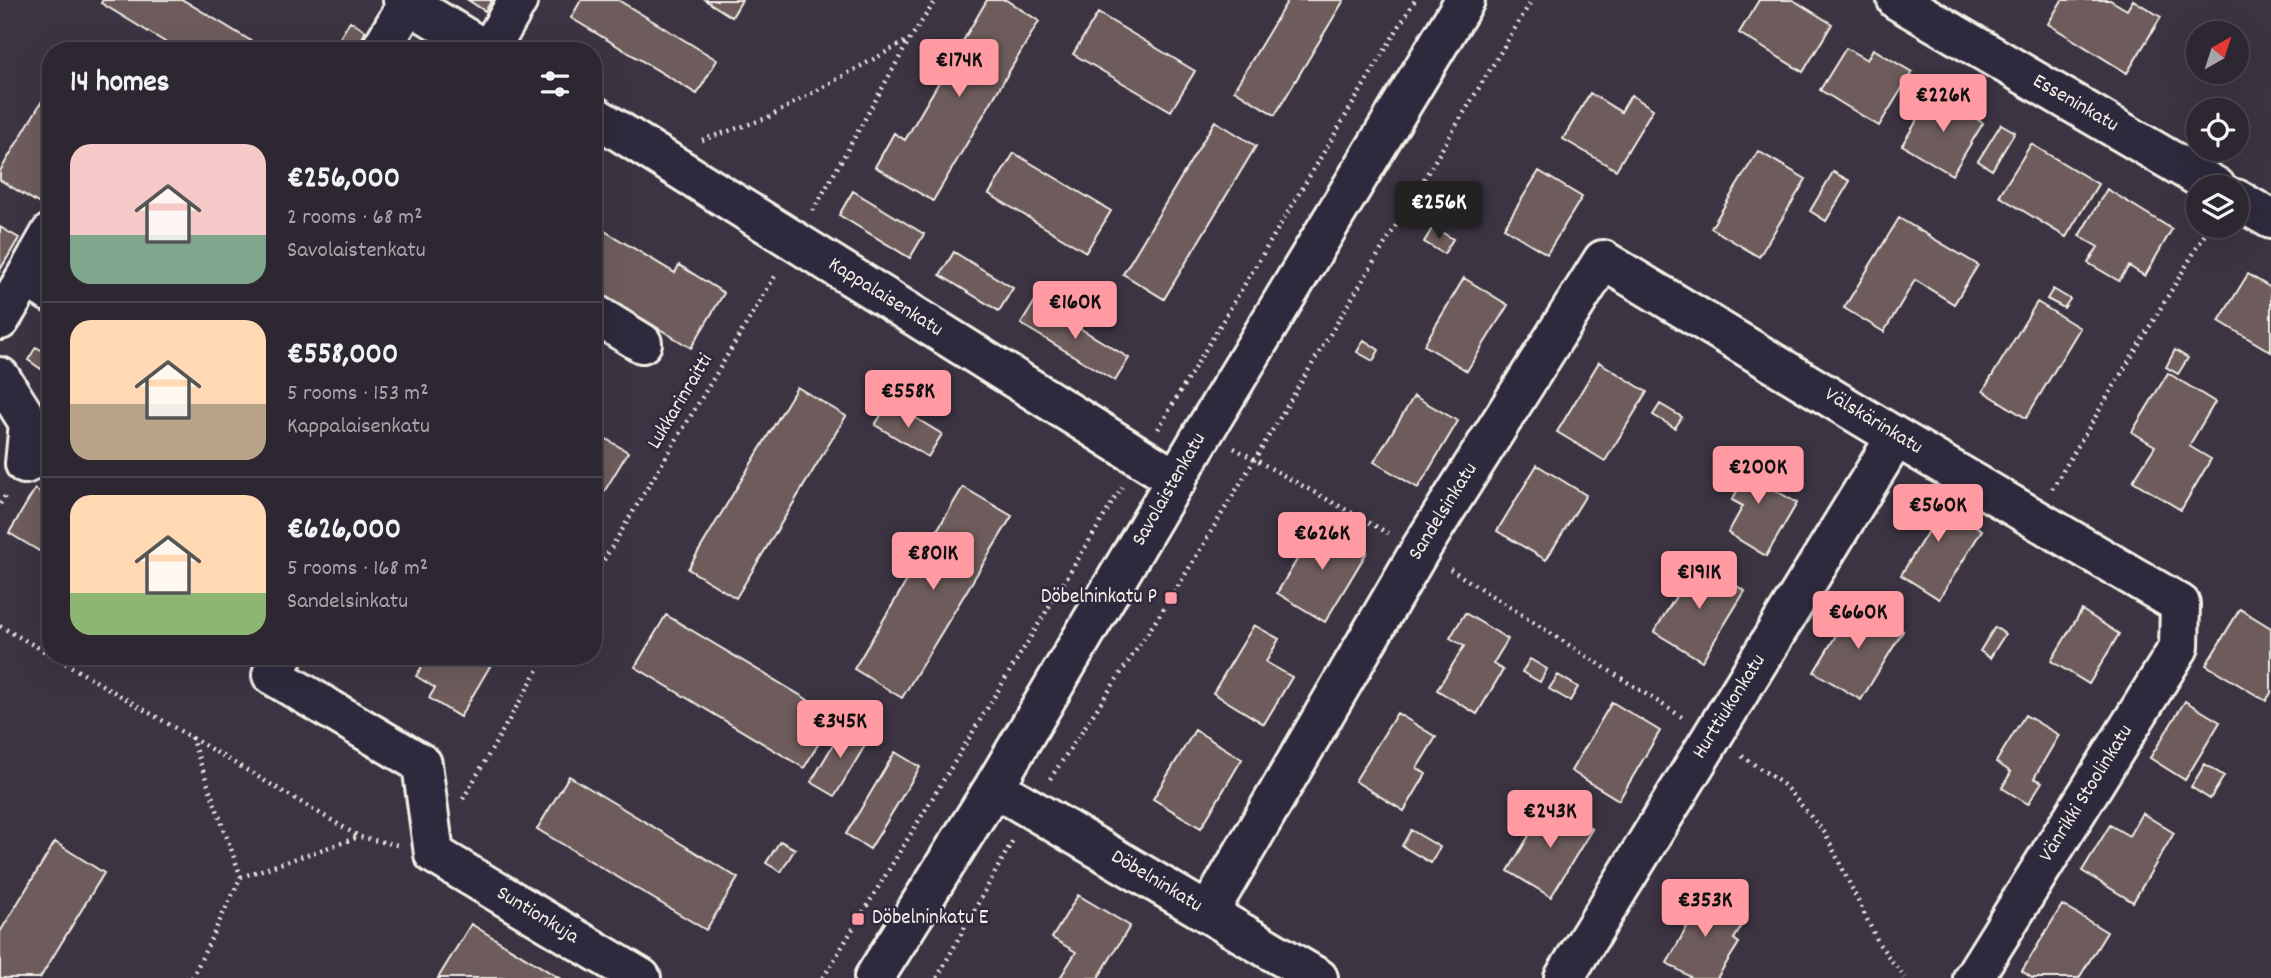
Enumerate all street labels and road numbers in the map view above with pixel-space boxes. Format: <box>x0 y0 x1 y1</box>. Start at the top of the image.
street label: Esseninkatu <box>2026 67 2124 141</box>
street label: Kappalaisenkatu <box>822 251 948 345</box>
street label: Lukkarinraitti <box>641 348 721 456</box>
street label: Välskärinkatu <box>1818 381 1928 463</box>
street label: Savolaistenkatu <box>1125 428 1215 552</box>
street label: Sandelsinkatu <box>1402 457 1486 567</box>
street label: Hurttiukonkatu <box>1686 649 1774 765</box>
street label: Vänrikki Stoolinkatu <box>2033 719 2141 869</box>
street label: Döbelninkatu <box>1105 843 1207 921</box>
street label: Suntionkuja <box>490 880 585 953</box>

